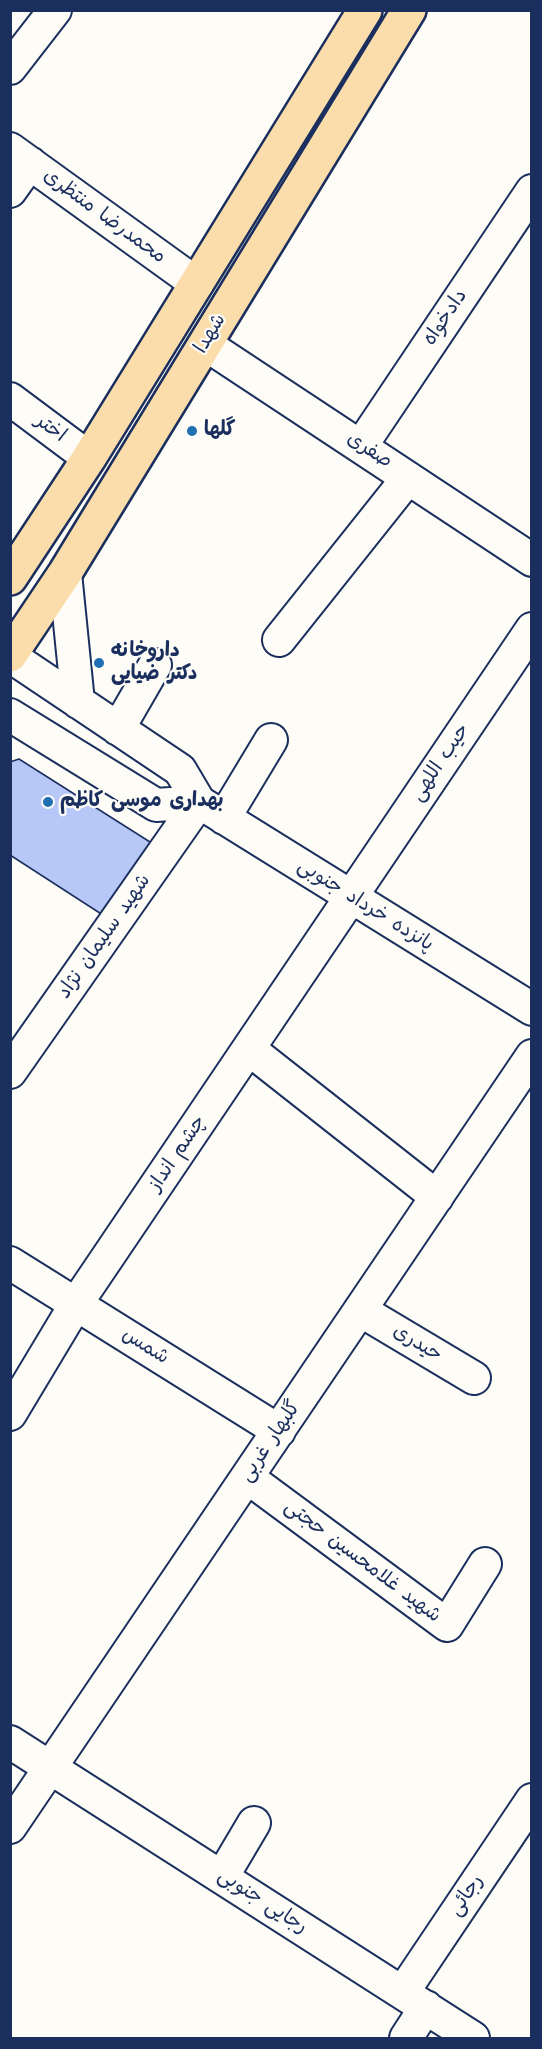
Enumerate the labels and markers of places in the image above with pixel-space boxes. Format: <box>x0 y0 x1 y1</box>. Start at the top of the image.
place label: گلها <box>204 419 235 443</box>
marker: گلها <box>185 424 199 438</box>
place label: داروخانه دکتر ضیایی <box>111 640 197 687</box>
marker: داروخانه دکتر ضیایی <box>92 656 106 670</box>
place label: بهداری موسی کاظم <box>60 790 223 814</box>
marker: بهداری موسی کاظم <box>41 795 55 809</box>

